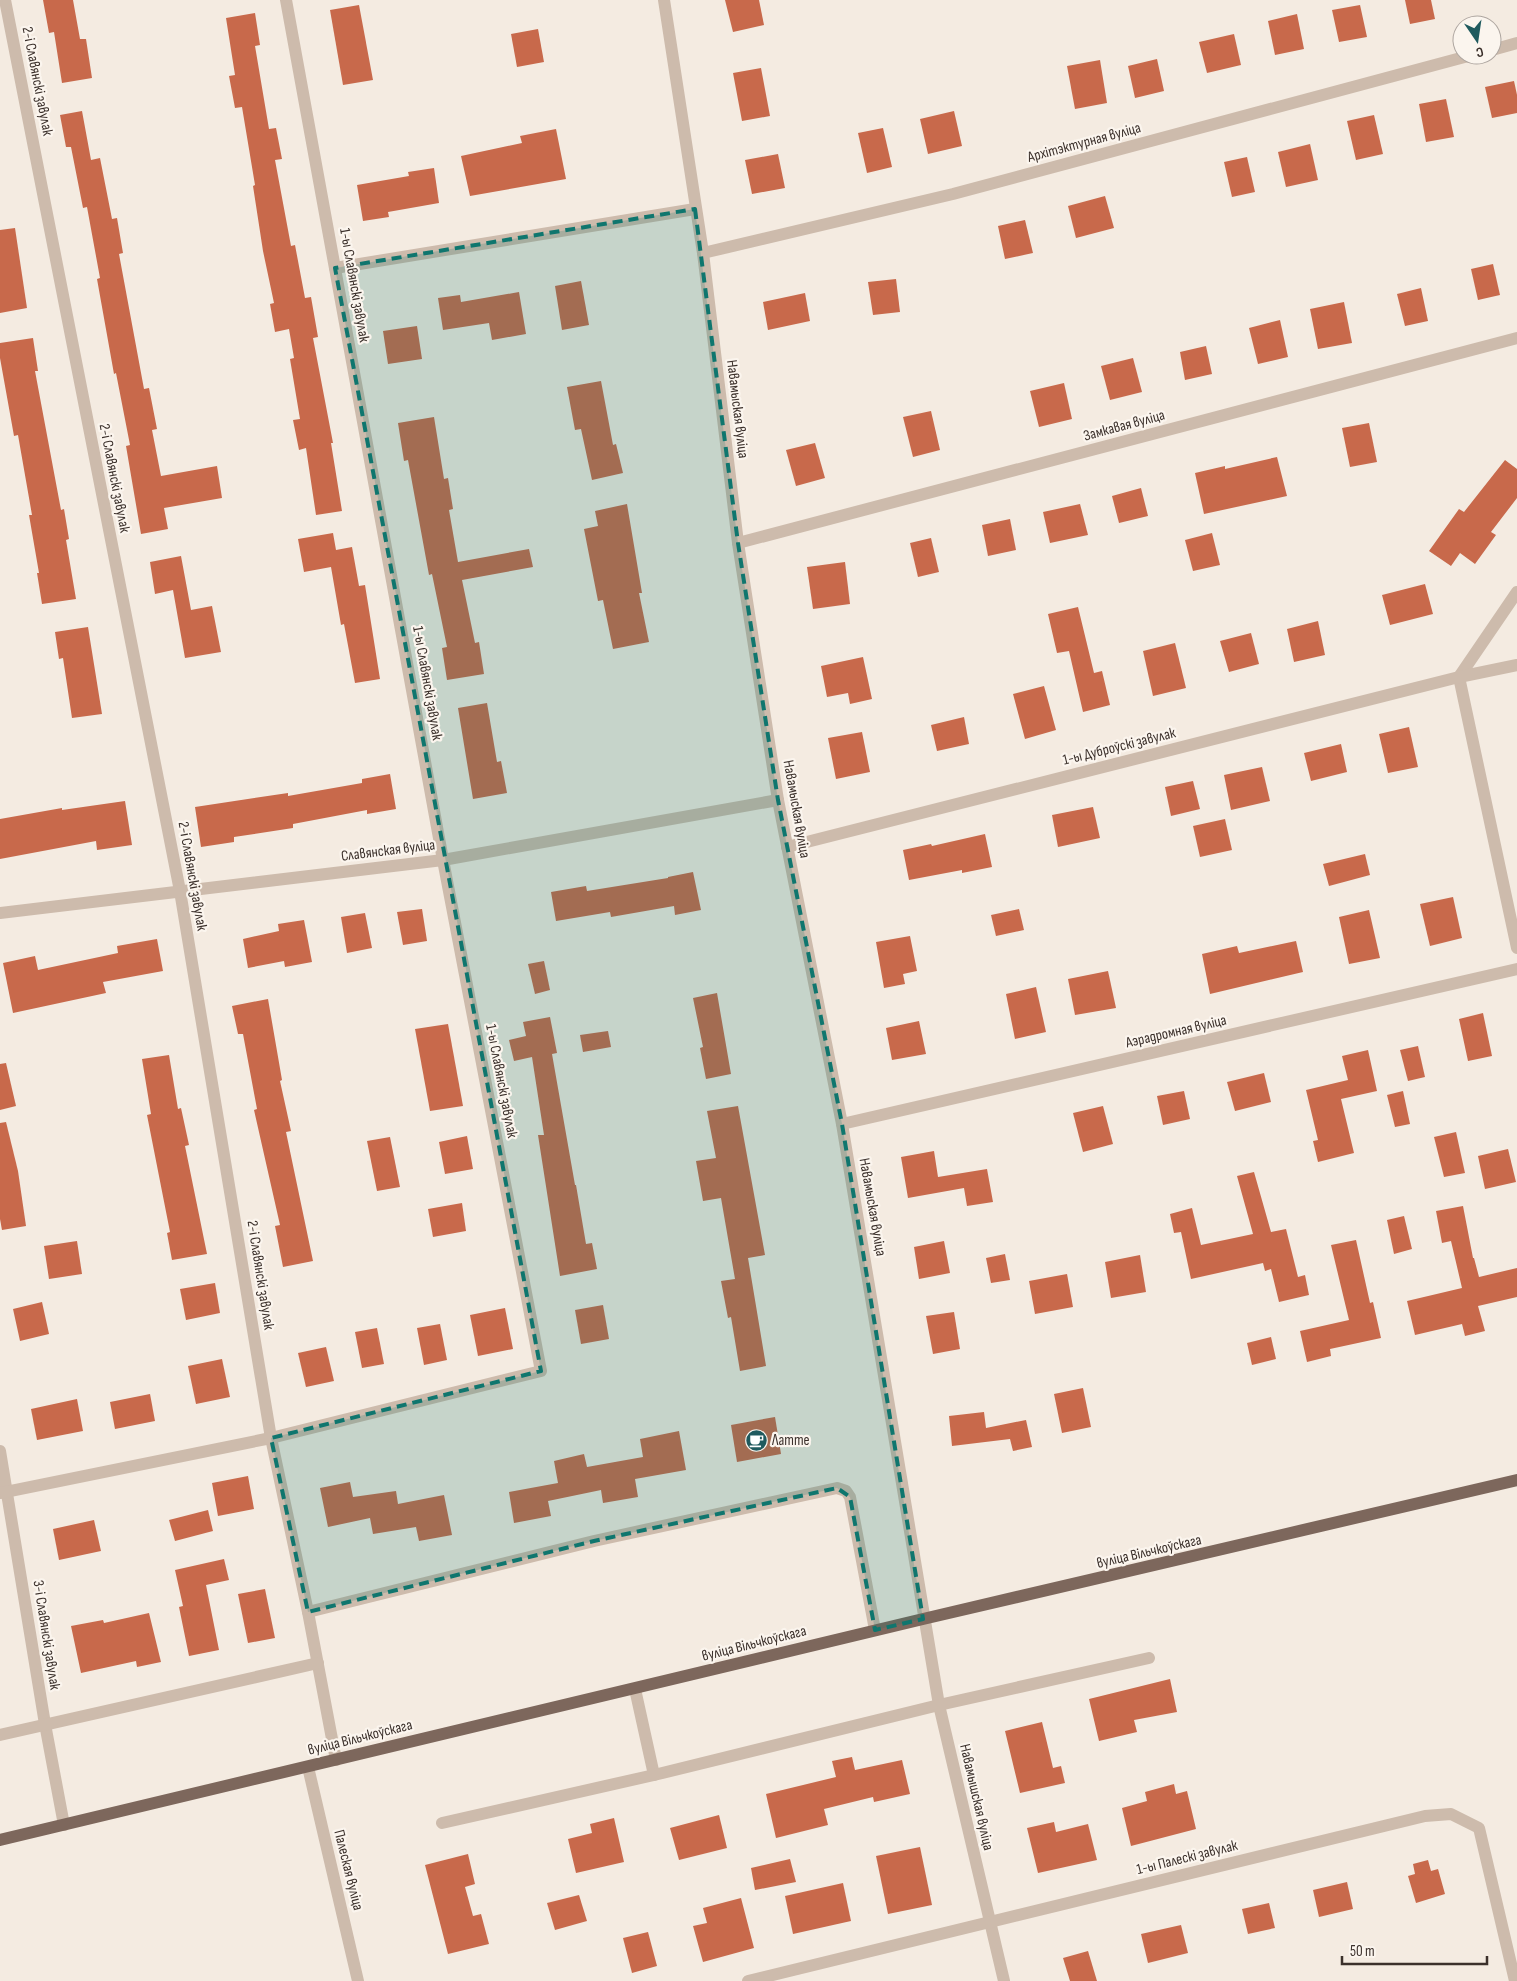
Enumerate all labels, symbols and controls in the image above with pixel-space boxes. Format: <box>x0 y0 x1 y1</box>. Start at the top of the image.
north arrow <box>1452 15 1502 65</box>
street label: 2-і Славянскі завулак <box>18 25 57 138</box>
text: С <box>1474 43 1485 61</box>
street label: Архітэктурная вуліца <box>1024 118 1143 167</box>
street label: 1-ы Славянскі завулак <box>335 227 374 344</box>
street label: Навамыская вуліца <box>722 359 753 460</box>
street label: Замкавая вуліца <box>1081 405 1167 445</box>
street label: 2-і Славянскі завулак <box>95 422 134 535</box>
street label: 1-ы Славянскі завулак <box>408 625 447 742</box>
street label: 1-ы Дуброўскі завулак <box>1061 723 1178 770</box>
street label: Навамыская вуліца <box>779 759 815 860</box>
street label: 2-і Славянскі завулак <box>174 820 212 933</box>
street label: Славянская вуліца <box>340 835 436 866</box>
street label: Аэрадромная вуліца <box>1123 1011 1228 1053</box>
street label: 1-ы Славянскі завулак <box>481 1023 522 1140</box>
street label: Навамыская вуліца <box>855 1157 891 1258</box>
street label: 2-і Славянскі завулак <box>242 1219 279 1332</box>
cafe icon: Латте <box>744 1428 768 1452</box>
place label: Латте <box>771 1431 810 1450</box>
street label: вуліца Вільчкоўскага <box>1095 1530 1204 1573</box>
street label: 3-і Славянскі завулак <box>28 1579 65 1692</box>
street label: вуліца Вільчкоўскага <box>700 1621 809 1666</box>
street label: вуліца Вільчкоўскага <box>306 1715 415 1760</box>
street label: Навамышская вуліца <box>955 1742 998 1852</box>
street label: Палеская вуліца <box>329 1828 368 1913</box>
street label: 1-ы Палескі завулак <box>1135 1836 1240 1879</box>
scale bar <box>1342 1934 1487 1966</box>
text: 50 m <box>1350 1942 1375 1961</box>

